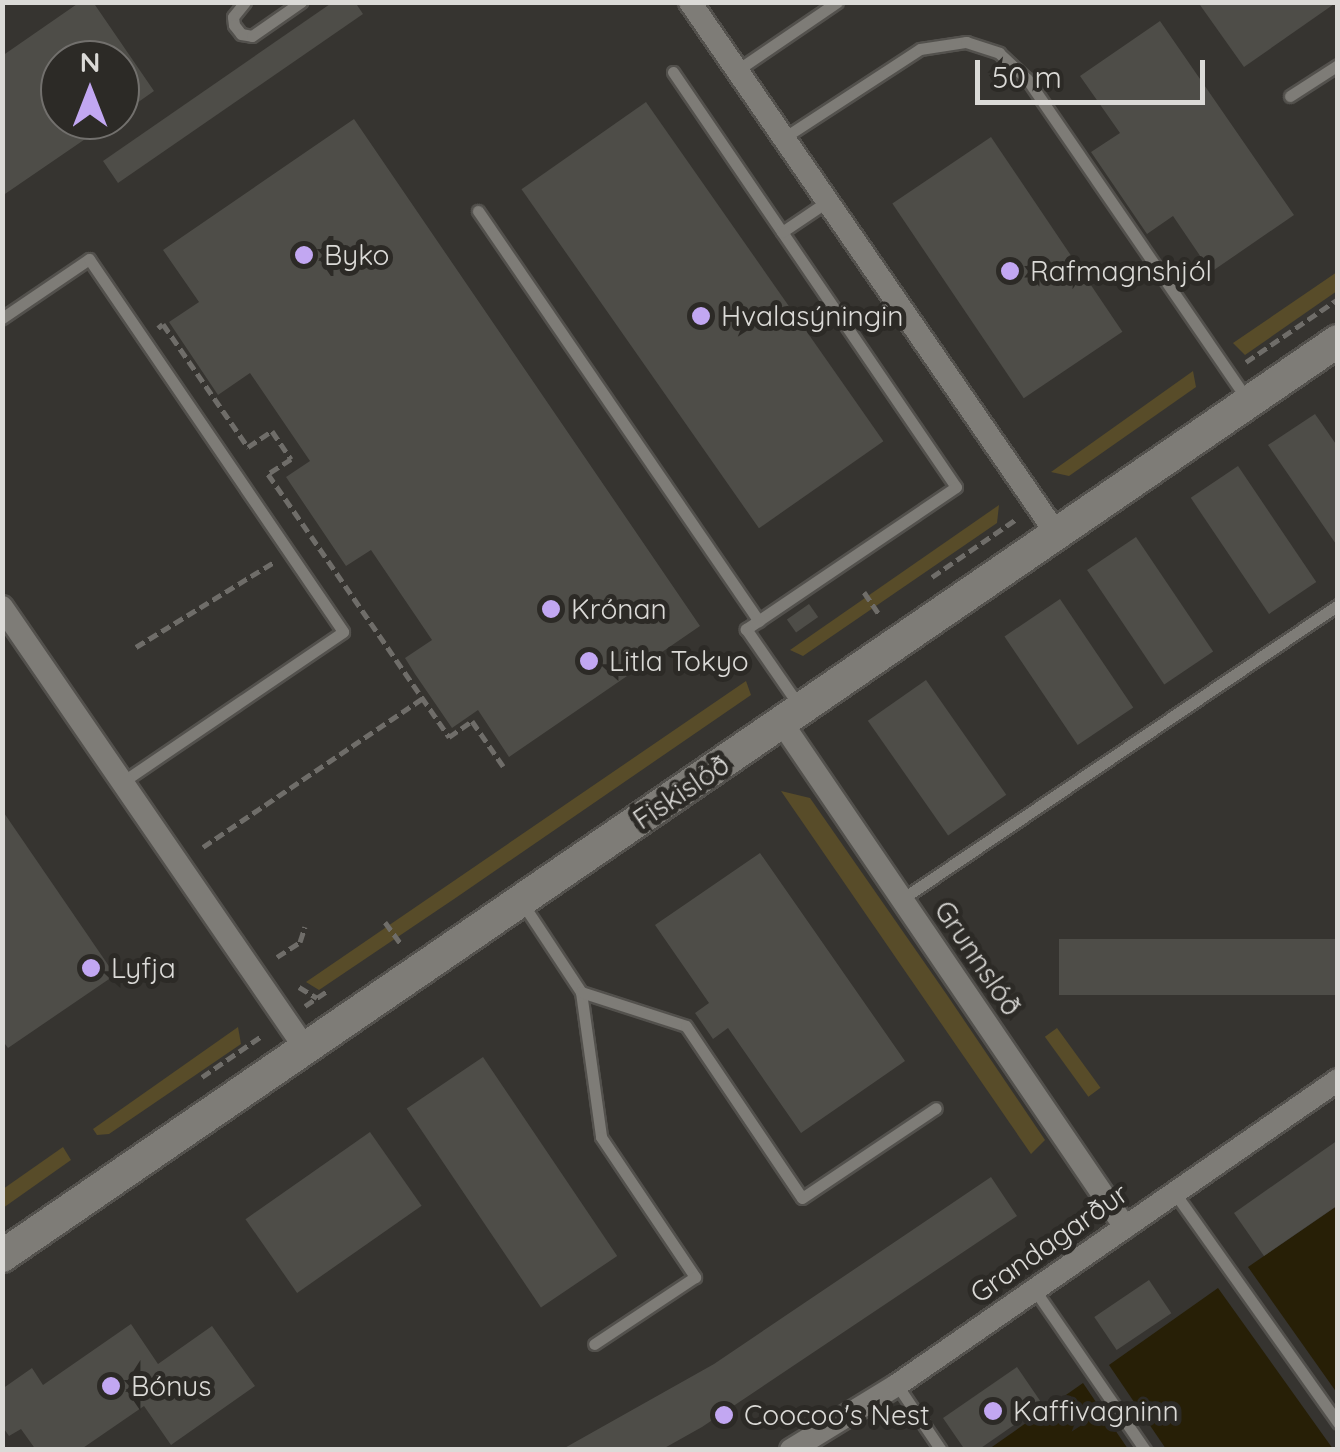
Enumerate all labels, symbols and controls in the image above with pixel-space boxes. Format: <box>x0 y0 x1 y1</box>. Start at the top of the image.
north arrow <box>40 40 140 140</box>
scale bar <box>980 40 1210 102</box>
text: N <box>80 44 100 79</box>
text: 50 m <box>992 58 1062 96</box>
place label: Byko <box>324 238 389 272</box>
marker: Byko <box>293 244 315 266</box>
place label: Rafmagnshjól <box>1030 254 1212 288</box>
marker: Rafmagnshjól <box>999 260 1021 282</box>
place label: Hvalasýningin <box>721 299 903 333</box>
marker: Hvalasýningin <box>690 305 712 327</box>
place label: Krónan <box>571 592 667 626</box>
marker: Krónan <box>540 598 562 620</box>
place label: Litla Tokyo <box>609 644 749 678</box>
marker: Litla Tokyo <box>578 650 600 672</box>
street label: Fiskislóð <box>627 748 735 836</box>
street label: Grunnslóð <box>927 894 1029 1022</box>
place label: Lyfja <box>111 951 176 985</box>
marker: Lyfja <box>80 957 102 979</box>
street label: Grandagarður <box>964 1176 1134 1310</box>
place label: Bónus <box>131 1369 211 1403</box>
marker: Bónus <box>100 1375 122 1397</box>
place label: Kaffivagninn <box>1013 1394 1179 1428</box>
place label: Coocoo's Nest <box>744 1398 929 1432</box>
marker: Kaffivagninn <box>982 1400 1004 1422</box>
marker: Coocoo's Nest <box>713 1404 735 1426</box>

